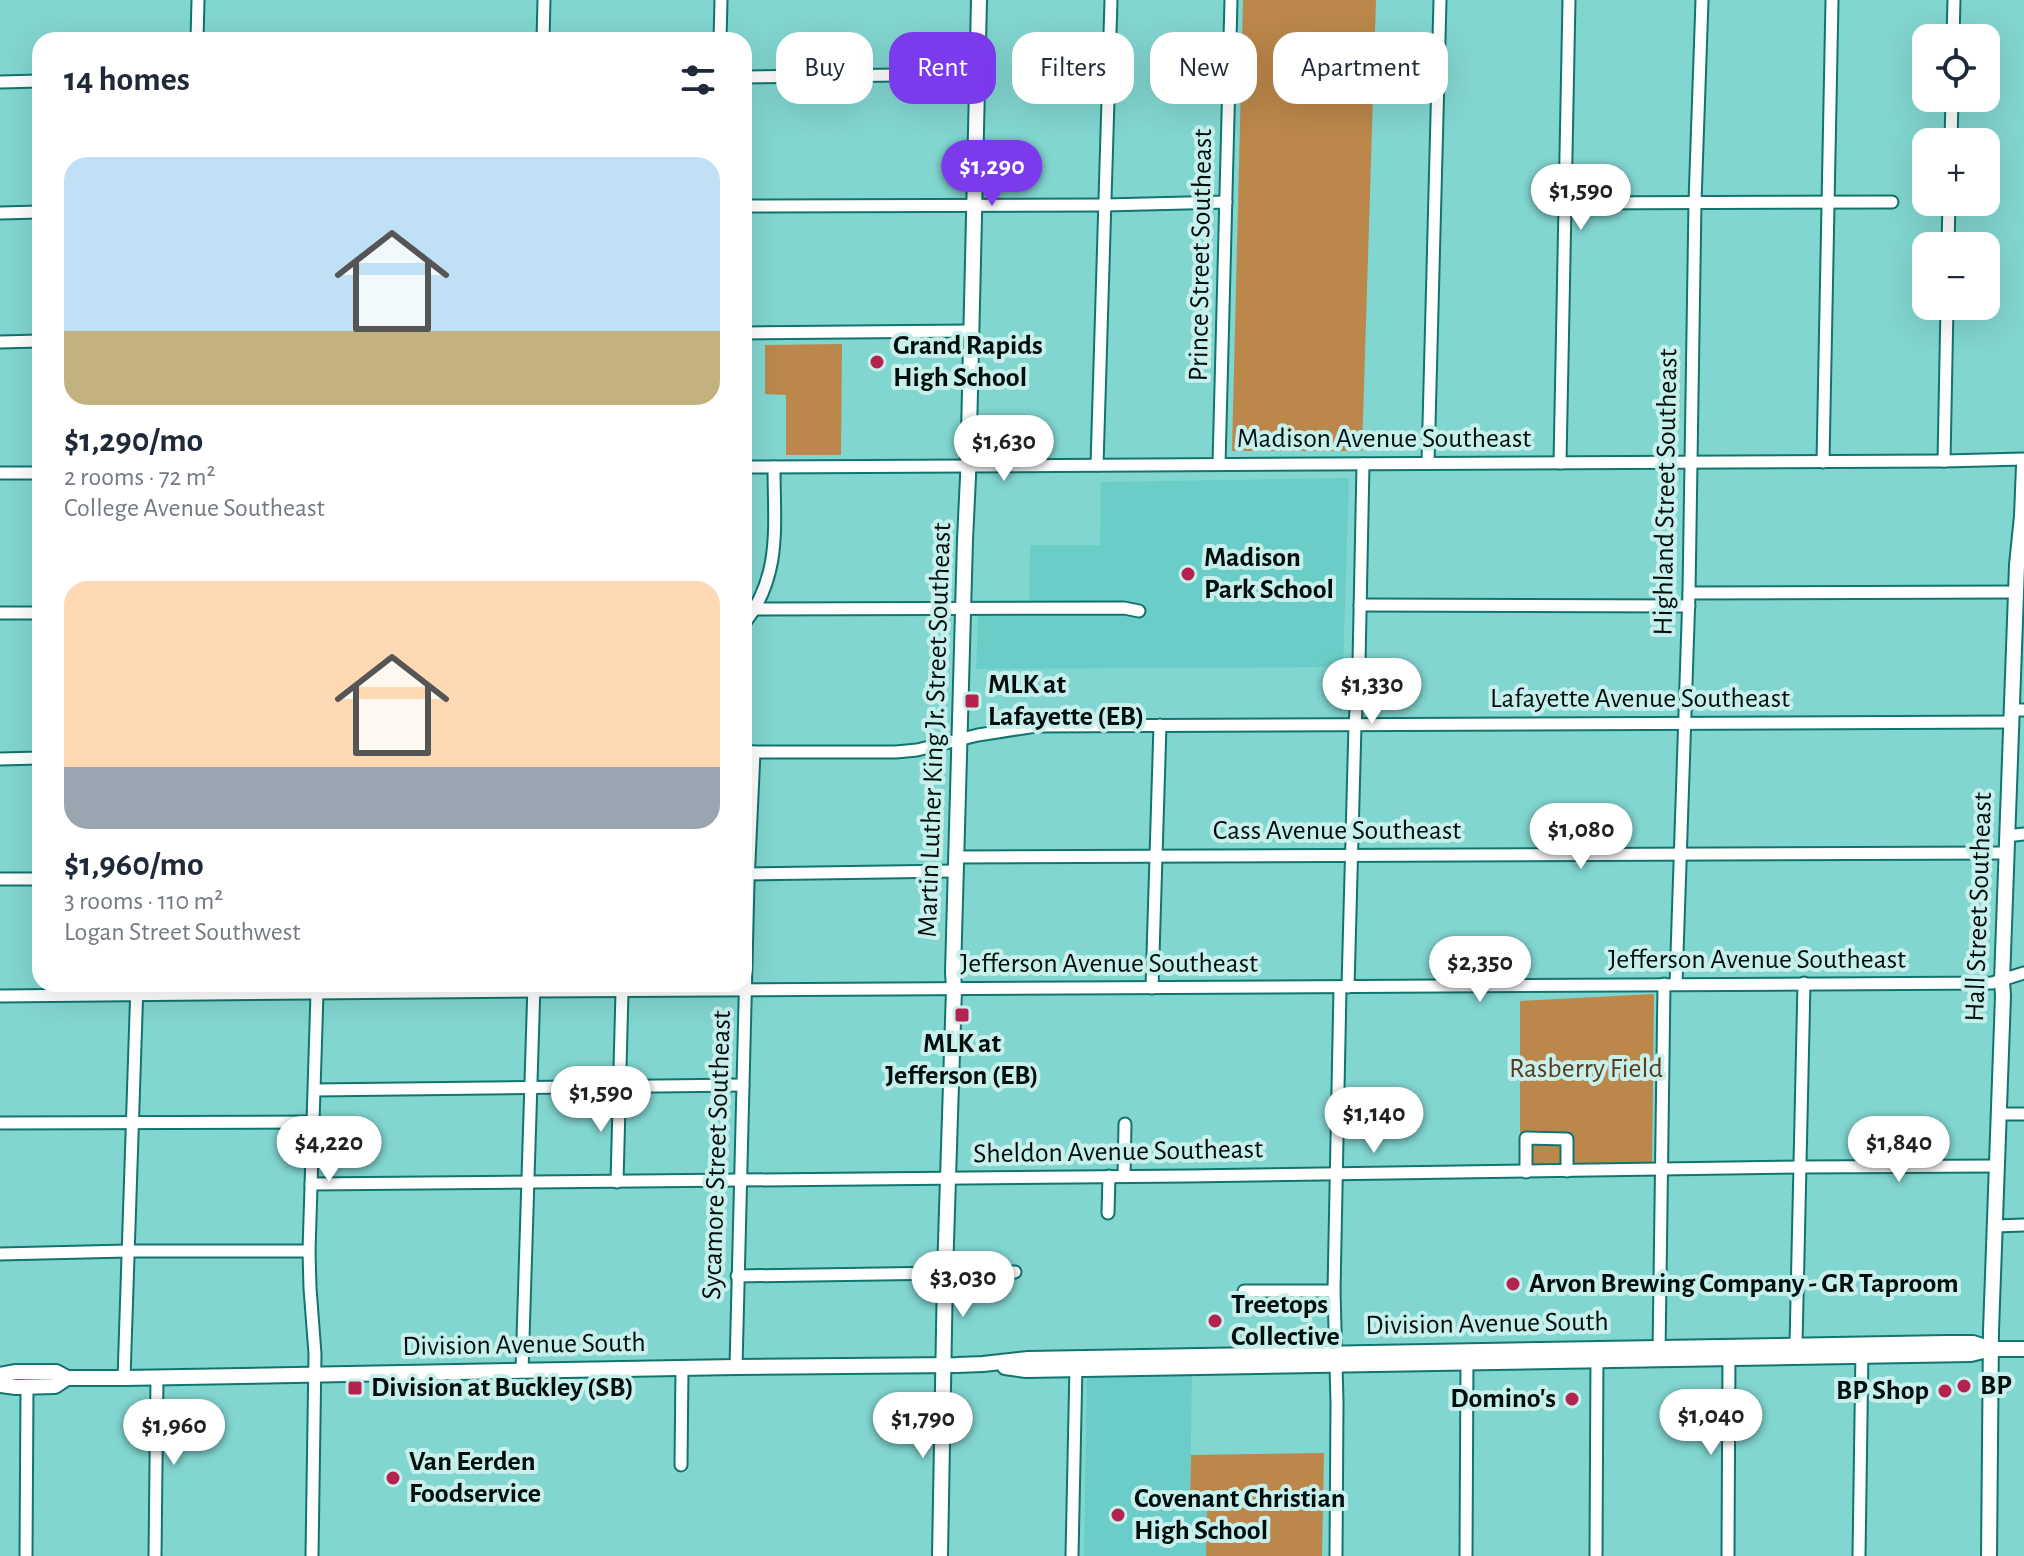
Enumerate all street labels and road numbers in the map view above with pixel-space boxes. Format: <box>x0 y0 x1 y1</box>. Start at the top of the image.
street label: Prince Street Southeast <box>1185 128 1217 382</box>
street label: Highland Street Southeast <box>1649 348 1683 636</box>
street label: Madison Avenue Southeast <box>1237 425 1531 453</box>
street label: Martin Luther King Jr. Street Southeast <box>914 522 956 938</box>
street label: Lafayette Avenue Southeast <box>1490 685 1790 713</box>
street label: Hall Street Southeast <box>1961 792 1997 1022</box>
street label: Cass Avenue Southeast <box>1213 817 1461 845</box>
street label: Jefferson Avenue Southeast <box>1608 946 1906 974</box>
street label: Jefferson Avenue Southeast <box>960 950 1258 978</box>
street label: Sycamore Street Southeast <box>698 1010 736 1300</box>
street label: Sheldon Avenue Southeast <box>973 1135 1263 1169</box>
street label: Division Avenue South <box>1365 1308 1609 1340</box>
street label: Division Avenue South <box>402 1329 646 1361</box>

